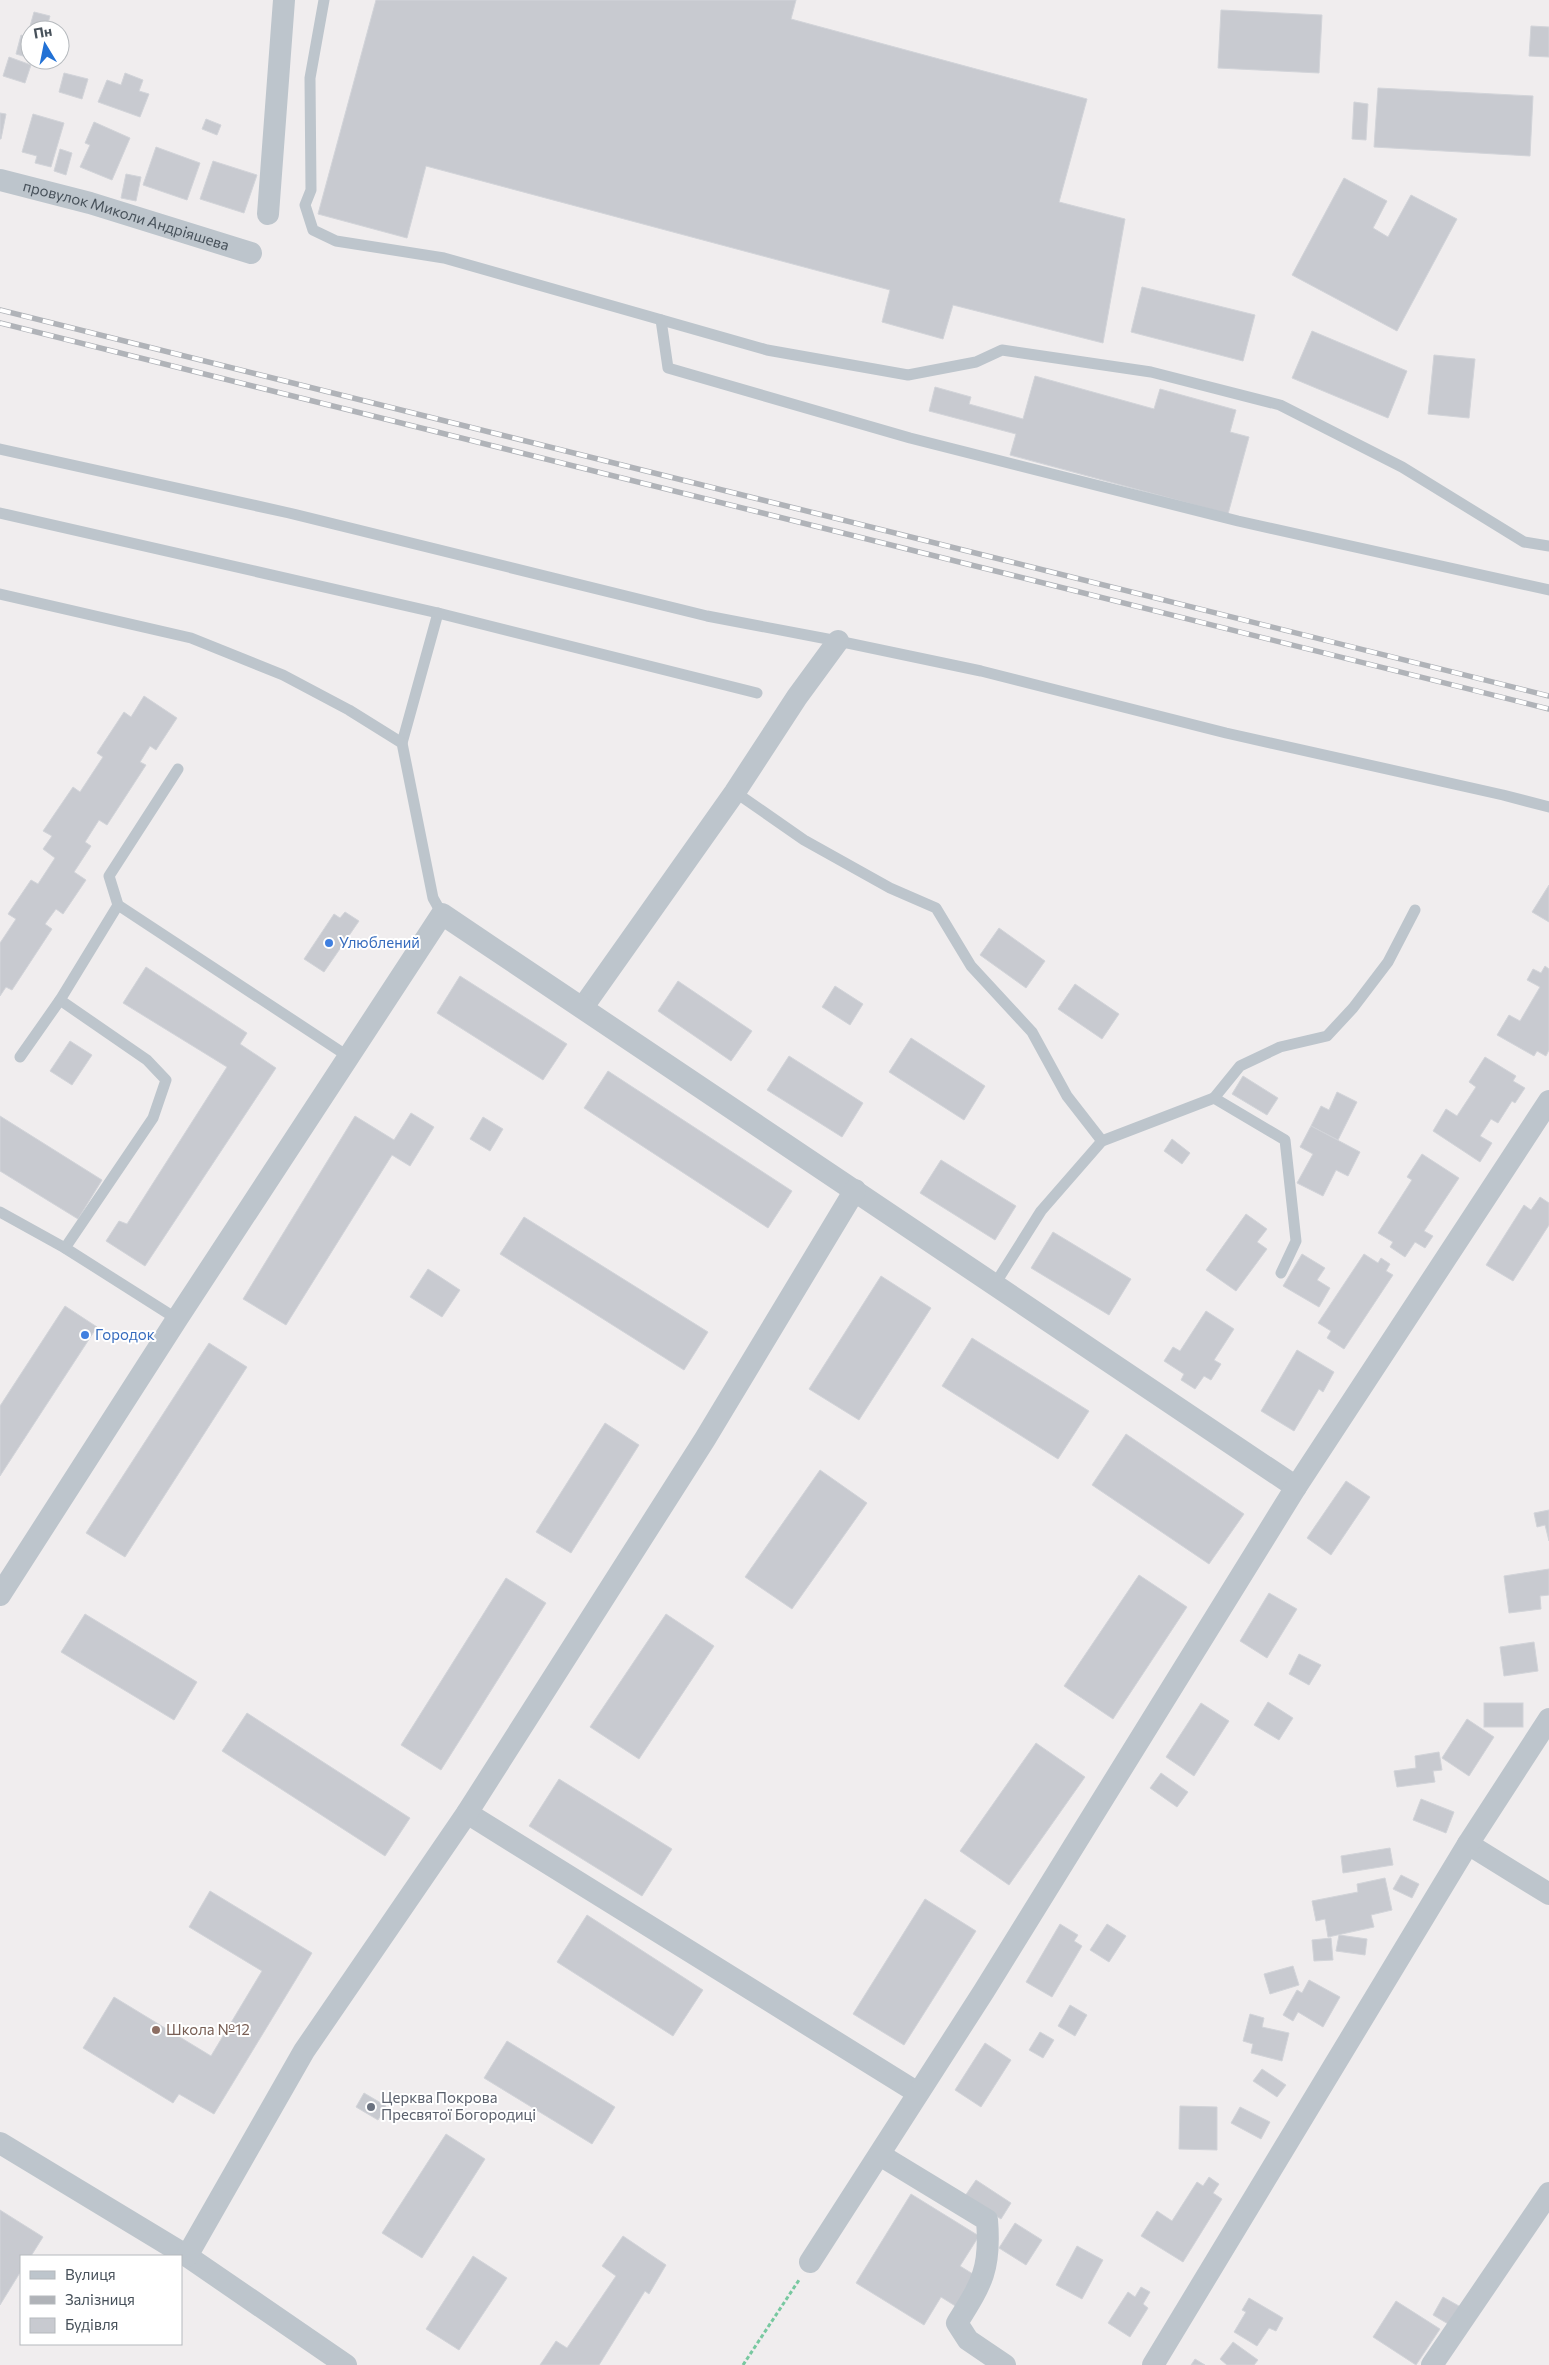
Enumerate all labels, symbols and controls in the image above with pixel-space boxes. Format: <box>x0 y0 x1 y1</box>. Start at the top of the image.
north arrow <box>20 20 70 70</box>
text: Пн <box>32 22 53 42</box>
street label: провулок Миколи Андріяшева <box>21 176 232 254</box>
place label: Улюблений <box>339 933 420 951</box>
marker: Улюблений <box>323 937 335 949</box>
place label: Городок <box>95 1325 155 1343</box>
marker: Городок <box>79 1329 91 1341</box>
place label: Школа №12 <box>166 2020 250 2038</box>
marker: Школа №12 <box>150 2024 162 2036</box>
place label: Церква Покрова Пресвятої Богородиці <box>381 2088 536 2123</box>
marker: Церква Покрова Пресвятої Богородиці <box>365 2101 377 2113</box>
legend <box>20 2255 182 2345</box>
text: Вулиця <box>65 2265 116 2283</box>
text: Залізниця <box>65 2290 135 2308</box>
text: Будівля <box>65 2315 118 2333</box>

